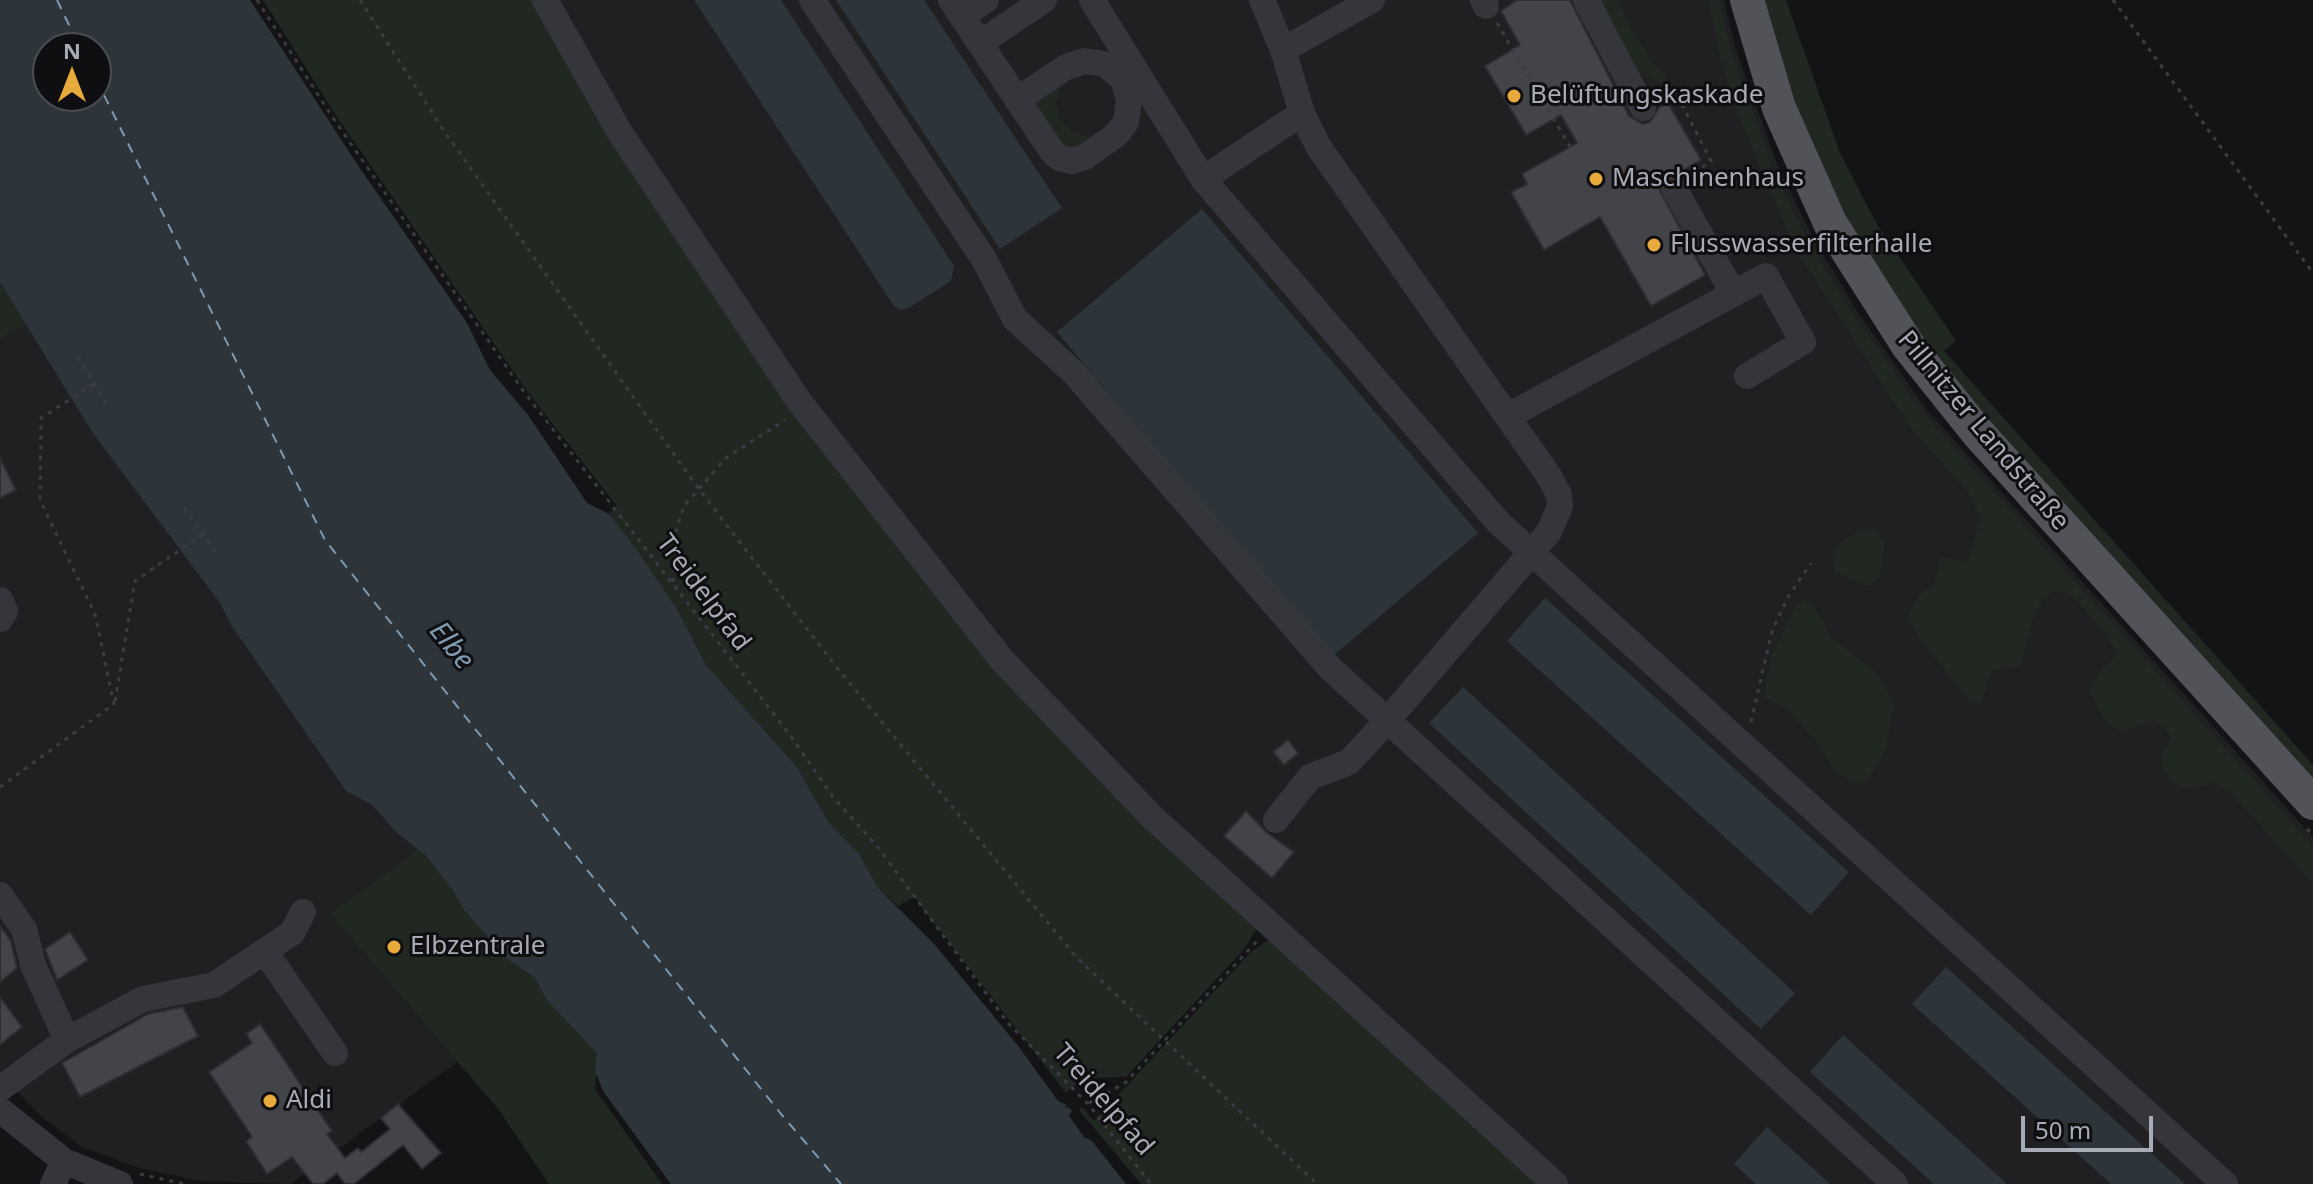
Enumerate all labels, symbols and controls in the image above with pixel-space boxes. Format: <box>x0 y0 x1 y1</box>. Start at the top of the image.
north arrow <box>32 32 112 112</box>
text: N <box>63 35 81 65</box>
place label: Belüftungskaskade <box>1530 80 1763 112</box>
marker: Belüftungskaskade <box>1505 87 1523 105</box>
place label: Maschinenhaus <box>1612 163 1804 195</box>
marker: Maschinenhaus <box>1587 170 1605 188</box>
place label: Flusswasserfilterhalle <box>1670 229 1932 261</box>
marker: Flusswasserfilterhalle <box>1645 236 1663 254</box>
street label: Pillnitzer Landstraße <box>1891 325 2075 537</box>
street label: Treidelpfad <box>649 529 757 657</box>
water label: Elbe <box>422 615 480 677</box>
place label: Elbzentrale <box>410 931 545 963</box>
marker: Elbzentrale <box>385 938 403 956</box>
street label: Treidelpfad <box>1046 1038 1160 1162</box>
place label: Aldi <box>286 1085 332 1117</box>
marker: Aldi <box>261 1092 279 1110</box>
scale bar <box>2025 1100 2157 1150</box>
text: 50 m <box>2035 1113 2091 1146</box>

